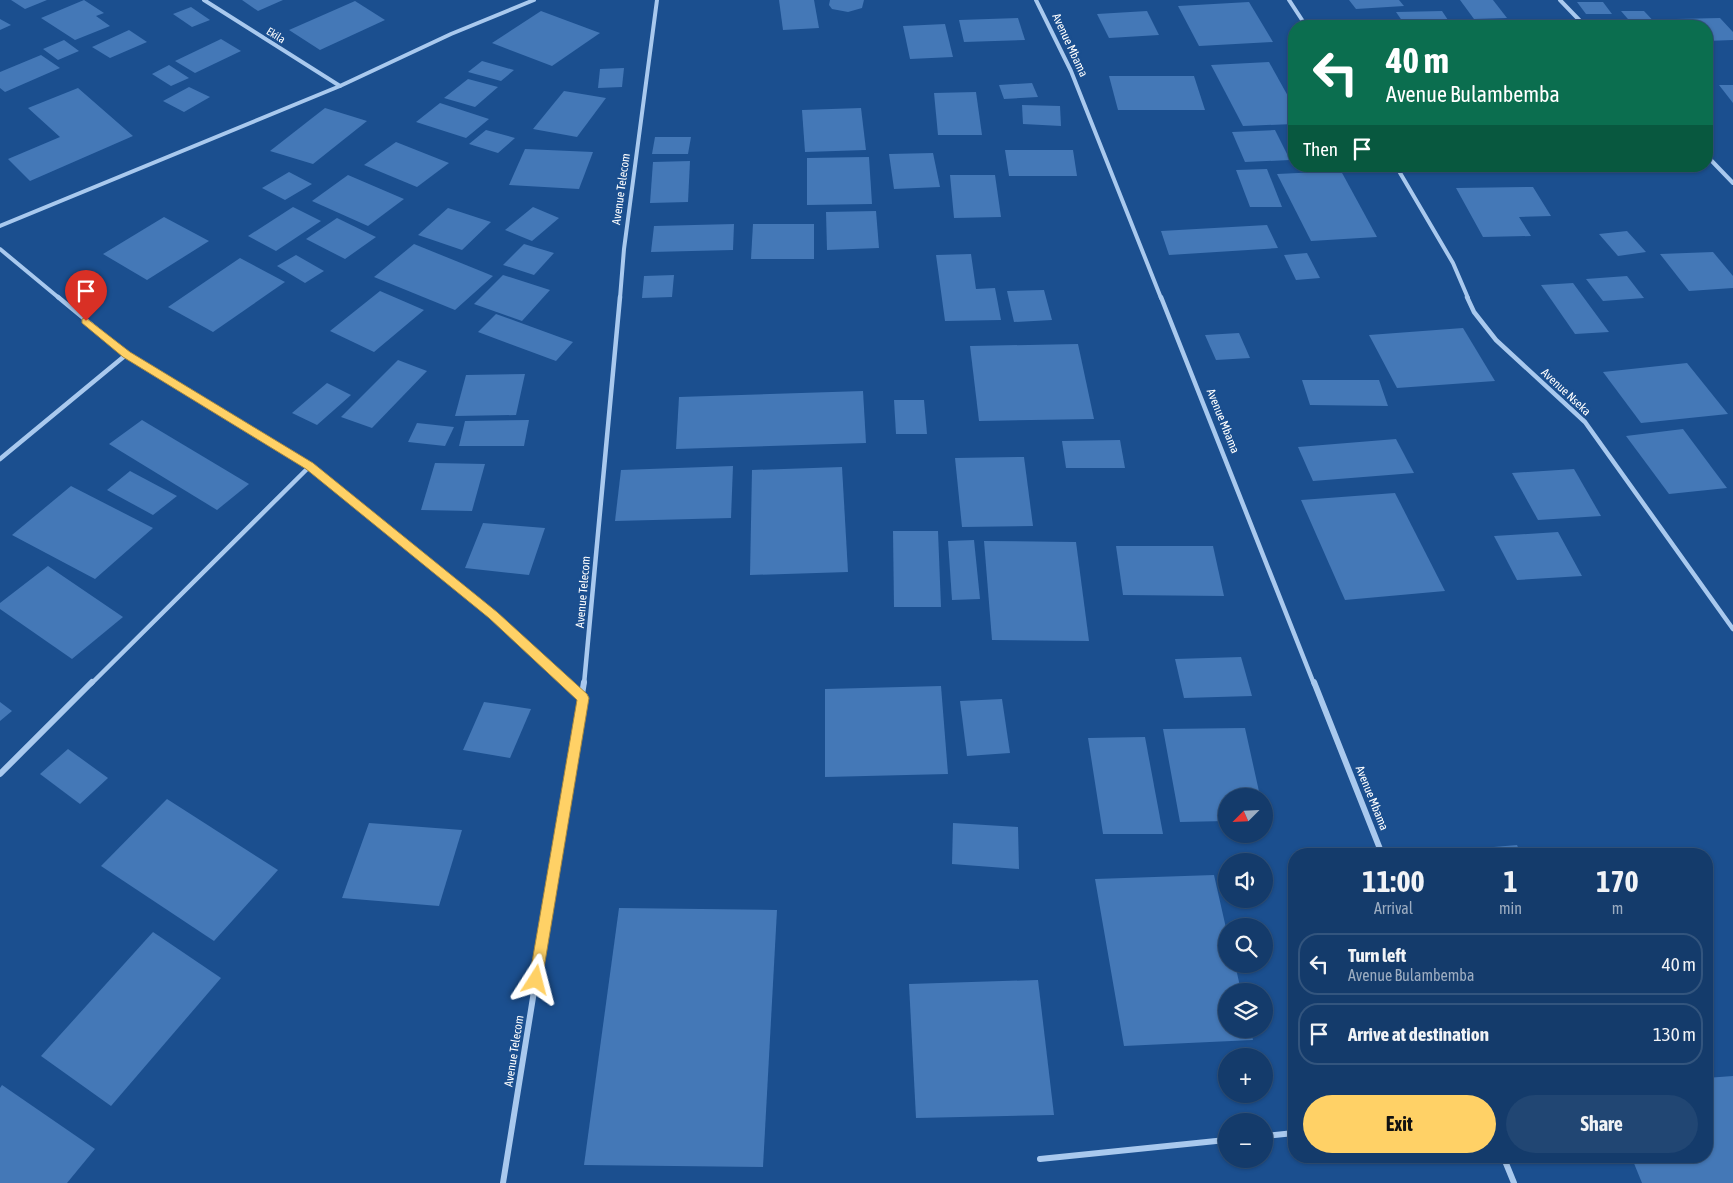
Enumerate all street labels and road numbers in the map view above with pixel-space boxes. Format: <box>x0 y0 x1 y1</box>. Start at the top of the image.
street label: Avenue Mbama <box>1049 11 1091 79</box>
street label: Ekila <box>264 25 288 45</box>
street label: Avenue Telecom <box>609 152 633 226</box>
street label: Avenue Nseka <box>1538 366 1594 418</box>
street label: Avenue Mbama <box>1204 387 1242 455</box>
street label: Avenue Telecom <box>573 556 593 628</box>
street label: Avenue Mbama <box>1353 764 1391 832</box>
street label: Avenue Telecom <box>501 1014 527 1088</box>

